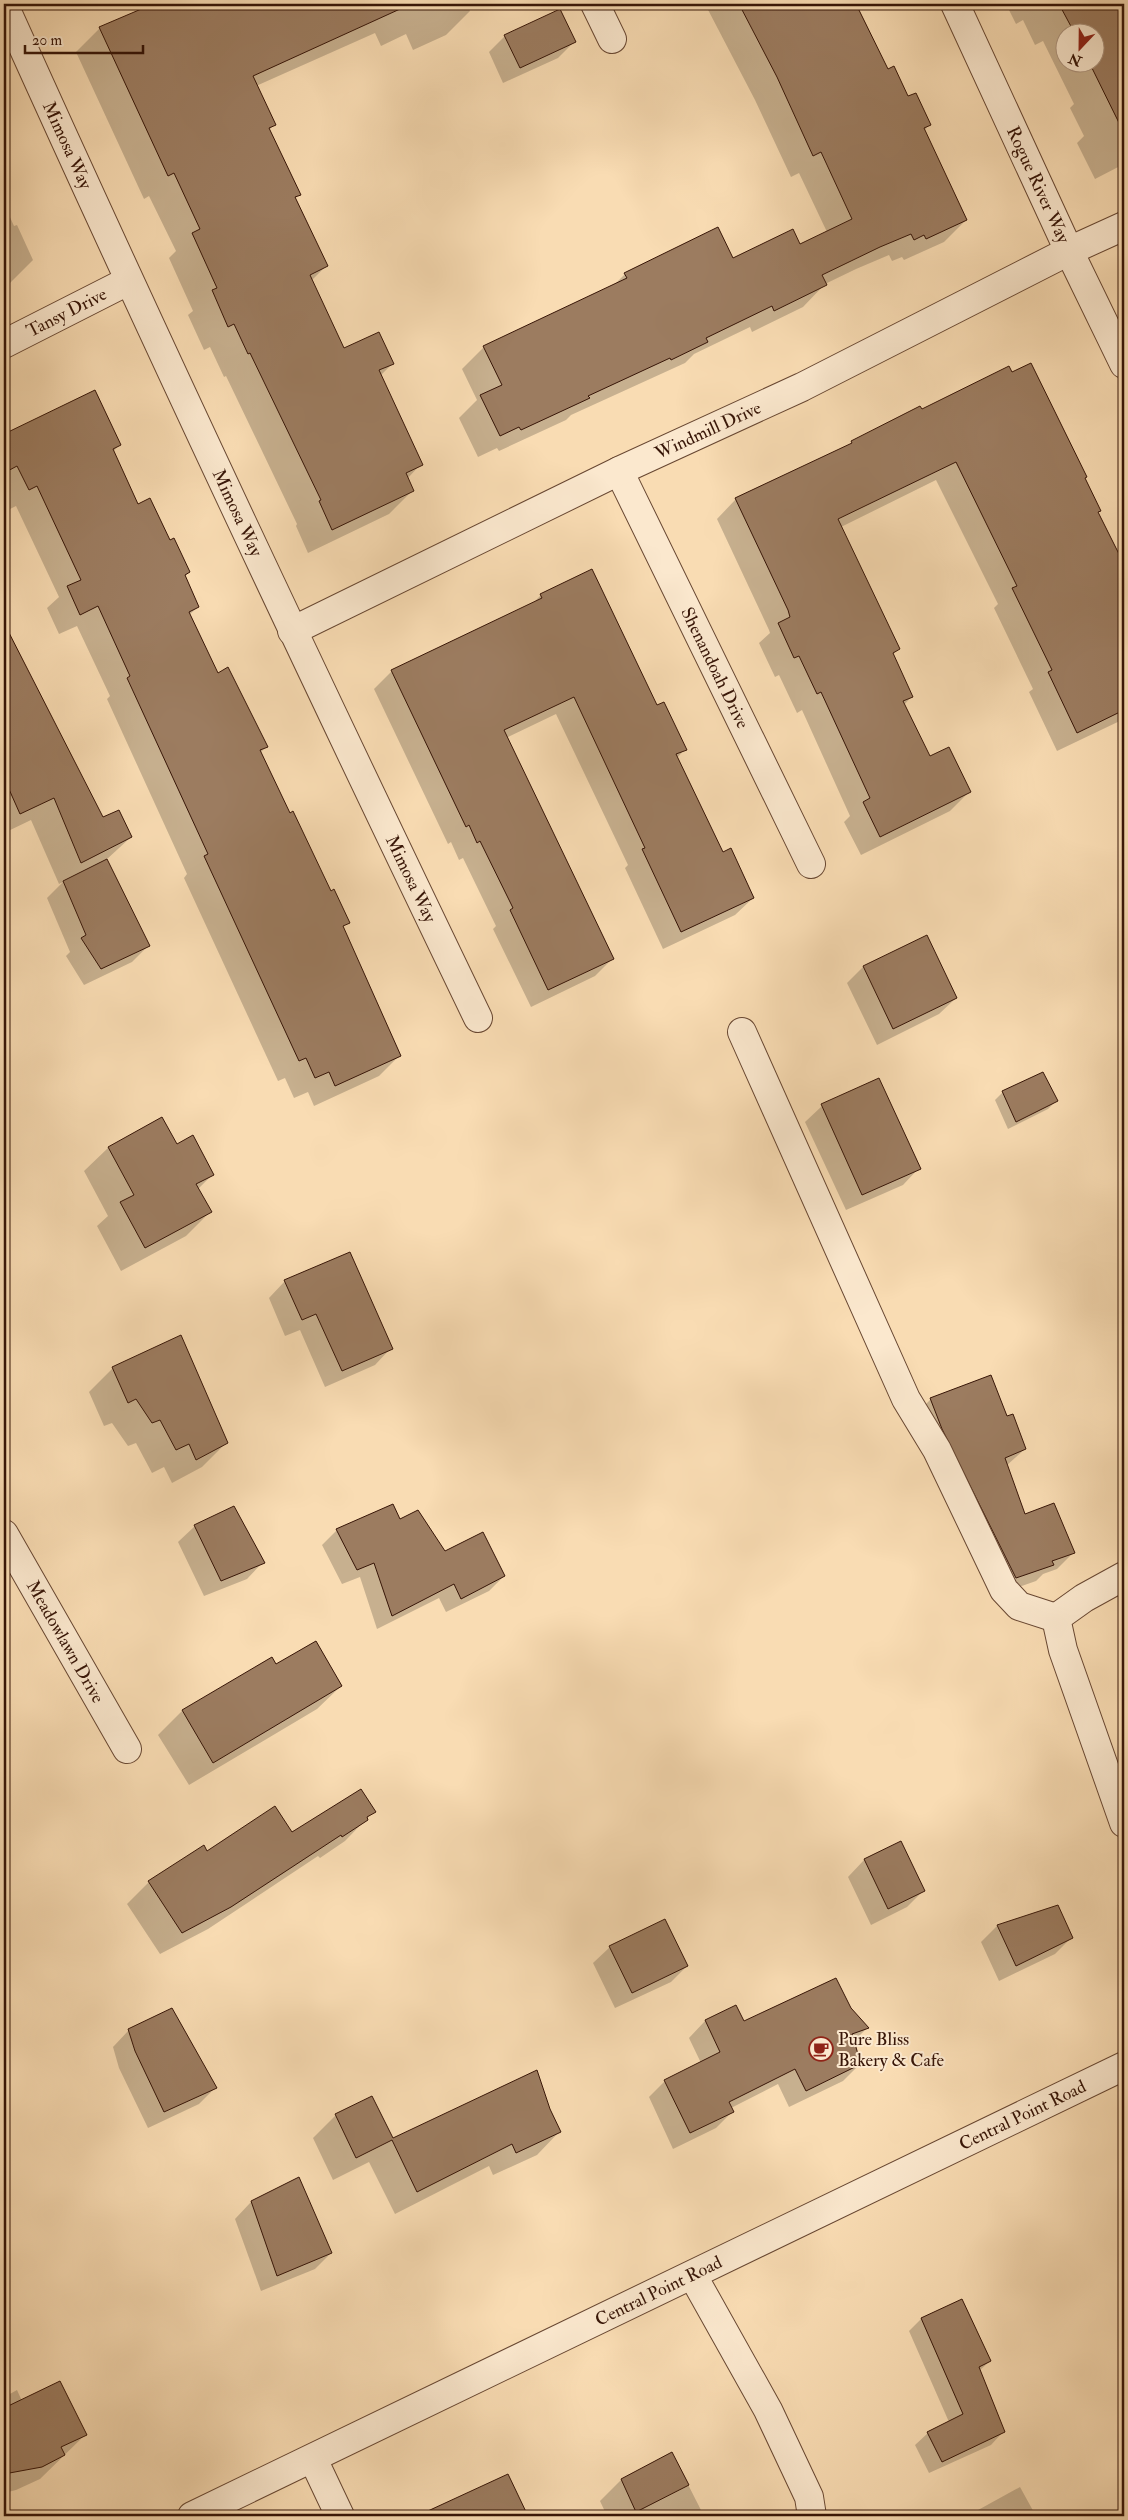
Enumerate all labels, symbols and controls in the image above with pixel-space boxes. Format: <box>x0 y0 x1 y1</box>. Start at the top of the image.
scale bar <box>25 22 142 54</box>
north arrow <box>1056 22 1106 72</box>
text: 20 m <box>32 31 62 50</box>
text: N <box>1066 49 1085 70</box>
street label: Mimosa Way <box>38 98 98 194</box>
street label: Rogue River Way <box>1002 123 1076 248</box>
street label: Tansy Drive <box>22 282 111 342</box>
street label: Windmill Drive <box>650 396 765 465</box>
street label: Mimosa Way <box>207 465 268 561</box>
street label: Shenandoah Drive <box>676 603 755 733</box>
street label: Mimosa Way <box>380 831 442 927</box>
street label: Meadowlawn Drive <box>21 1576 110 1708</box>
place label: Pure Bliss Bakery & Cafe <box>838 2028 945 2072</box>
cafe icon: Pure Bliss Bakery & Cafe <box>808 2036 834 2062</box>
street label: Central Point Road <box>955 2075 1090 2156</box>
street label: Central Point Road <box>591 2250 726 2331</box>

